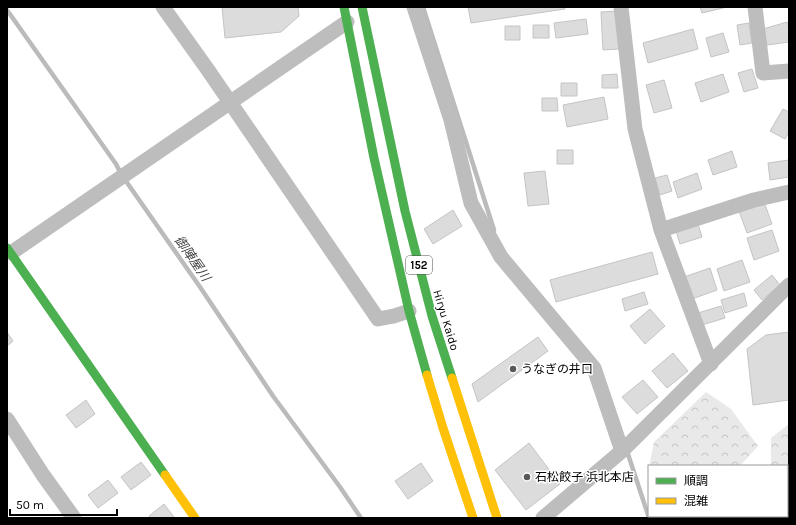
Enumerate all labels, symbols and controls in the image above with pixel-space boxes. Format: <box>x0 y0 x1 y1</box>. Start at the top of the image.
water label: 御陣屋川 <box>172 233 215 286</box>
road number: 152 <box>406 256 432 274</box>
street label: Hiryu Kaido <box>430 288 462 352</box>
place label: うなぎの井口 <box>521 362 593 376</box>
marker: うなぎの井口 <box>508 364 518 374</box>
legend <box>648 465 788 517</box>
place label: 石松餃子 浜北本店 <box>535 470 634 484</box>
marker: 石松餃子 浜北本店 <box>522 472 532 482</box>
text: 順調 <box>684 474 708 488</box>
scale bar <box>10 491 117 517</box>
text: 混雑 <box>684 494 708 508</box>
text: 50 m <box>16 498 44 512</box>

